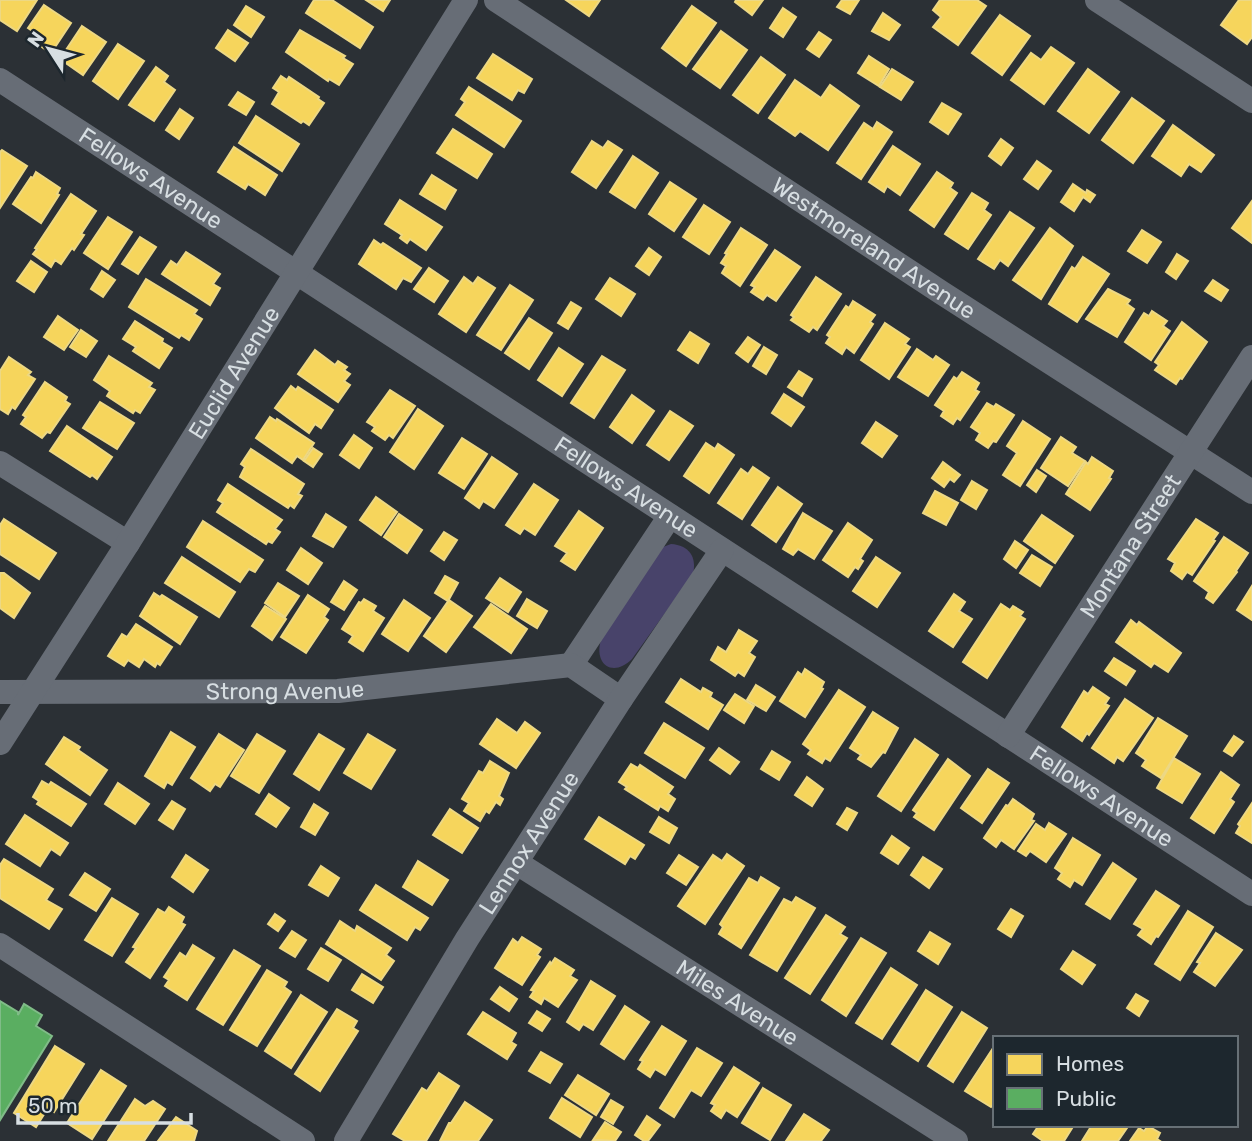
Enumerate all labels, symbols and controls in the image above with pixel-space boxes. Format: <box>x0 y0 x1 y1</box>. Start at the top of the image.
north arrow <box>14 14 84 84</box>
text: N <box>22 27 49 52</box>
street label: Fellows Avenue <box>74 121 228 235</box>
street label: Westmoreland Avenue <box>767 171 981 325</box>
street label: Euclid Avenue <box>182 301 286 444</box>
street label: Fellows Avenue <box>549 430 703 544</box>
street label: Montana Street <box>1074 469 1187 623</box>
street label: Strong Avenue <box>206 674 366 705</box>
street label: Fellows Avenue <box>1025 739 1179 853</box>
street label: Lennox Avenue <box>473 766 585 919</box>
street label: Miles Avenue <box>671 953 804 1052</box>
legend <box>993 1036 1238 1127</box>
text: Homes <box>1056 1051 1124 1076</box>
scale bar <box>18 1082 191 1126</box>
text: Public <box>1056 1086 1116 1111</box>
text: 50 m <box>28 1093 78 1118</box>

